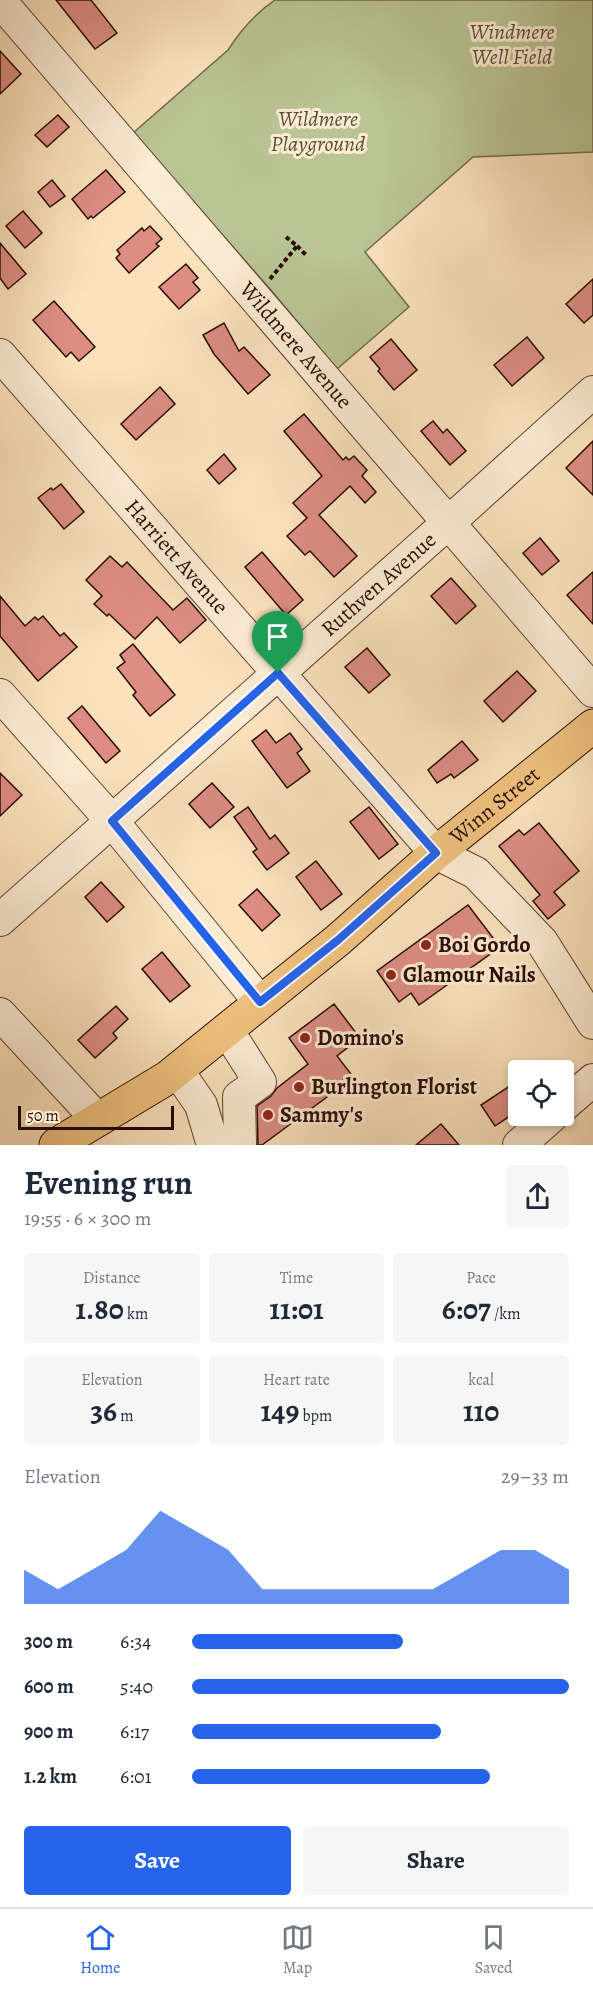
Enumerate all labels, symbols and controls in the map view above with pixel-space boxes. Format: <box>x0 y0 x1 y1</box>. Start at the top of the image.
park label: Windmere Well Field <box>469 17 555 72</box>
park label: Wildmere Playground <box>271 104 365 159</box>
street label: Wildmere Avenue <box>232 274 359 415</box>
street label: Harriett Avenue <box>118 493 235 621</box>
street label: Ruthven Avenue <box>315 525 443 644</box>
pin <box>252 611 303 673</box>
icon: arrive <box>261 620 294 653</box>
street label: Winn Street <box>442 760 546 852</box>
place label: Boi Gordo <box>438 930 531 960</box>
marker: Boi Gordo <box>419 938 433 952</box>
place label: Glamour Nails <box>403 960 536 990</box>
marker: Glamour Nails <box>384 968 398 982</box>
place label: Domino's <box>317 1023 404 1053</box>
marker: Domino's <box>298 1031 312 1045</box>
map controls <box>508 1060 574 1126</box>
button: locate <box>508 1060 574 1126</box>
place label: Burlington Florist <box>311 1072 478 1102</box>
marker: Burlington Florist <box>292 1080 306 1094</box>
place label: Sammy's <box>280 1100 363 1130</box>
scale bar <box>18 1103 174 1130</box>
text: 50 m <box>27 1105 59 1127</box>
marker: Sammy's <box>261 1108 275 1122</box>
text: Evening run <box>24 1160 193 1205</box>
button: share <box>506 1165 569 1228</box>
text: 19:55 · 6 × 300 m <box>24 1205 151 1232</box>
text: Distance <box>83 1267 141 1289</box>
text: Time <box>280 1267 313 1289</box>
text: Pace <box>466 1267 496 1289</box>
text: 1.80 <box>75 1289 124 1329</box>
text: 11:01 <box>269 1289 324 1329</box>
text: 6:07 <box>442 1289 491 1329</box>
text: km <box>124 1303 148 1325</box>
text: /km <box>491 1303 521 1325</box>
text: Elevation <box>81 1369 143 1391</box>
text: Heart rate <box>263 1369 330 1391</box>
text: kcal <box>468 1369 494 1391</box>
text: 36 <box>90 1391 117 1431</box>
text: 149 <box>261 1391 299 1431</box>
text: 110 <box>463 1391 499 1431</box>
text: m <box>117 1405 134 1427</box>
text: bpm <box>299 1405 332 1427</box>
text: Elevation <box>24 1463 101 1490</box>
text: 29–33 m <box>501 1463 569 1490</box>
text: 300 m <box>24 1628 73 1655</box>
text: 6:34 <box>120 1628 151 1655</box>
text: 600 m <box>24 1673 74 1700</box>
text: 5:40 <box>120 1673 153 1700</box>
text: 900 m <box>24 1718 74 1745</box>
text: 6:17 <box>120 1718 149 1745</box>
text: 1.2 km <box>24 1763 77 1790</box>
text: 6:01 <box>120 1763 152 1790</box>
button: Save <box>24 1826 291 1895</box>
button: Share <box>303 1826 569 1895</box>
tab: Home <box>80 1921 121 1979</box>
tab: Map <box>281 1921 314 1979</box>
tab: Saved <box>475 1921 513 1979</box>

